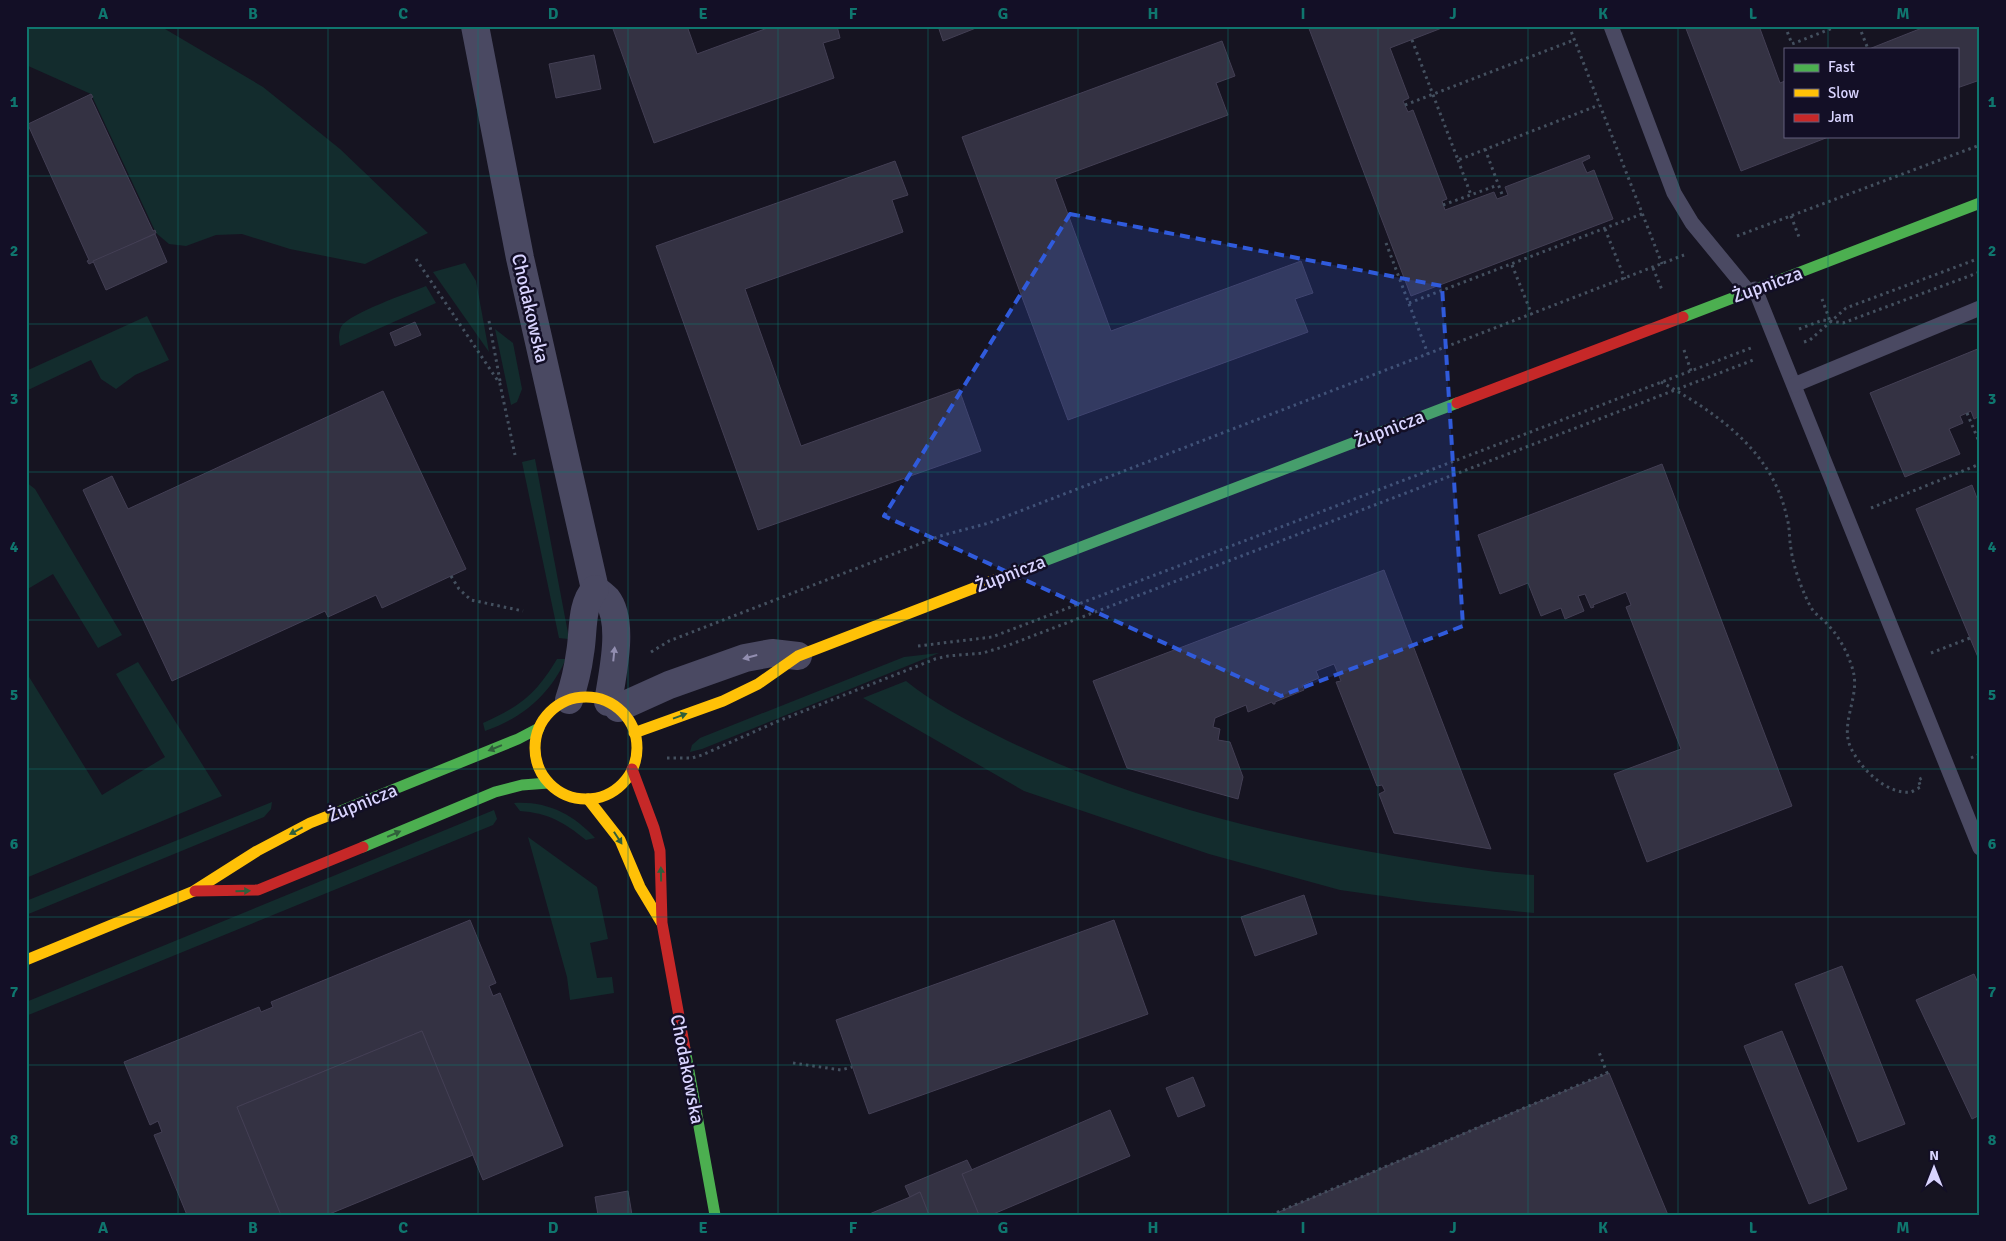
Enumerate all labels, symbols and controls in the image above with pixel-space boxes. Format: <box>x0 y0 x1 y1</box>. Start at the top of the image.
text: A <box>98 4 109 24</box>
text: B <box>248 4 258 24</box>
text: C <box>398 4 408 24</box>
text: D <box>548 4 559 24</box>
text: E <box>698 4 708 24</box>
text: F <box>849 4 858 24</box>
text: G <box>998 4 1008 24</box>
text: H <box>1148 4 1158 24</box>
text: I <box>1300 4 1306 24</box>
text: J <box>1449 4 1457 24</box>
text: K <box>1598 4 1608 24</box>
text: L <box>1749 4 1758 24</box>
text: M <box>1896 4 1910 24</box>
legend <box>1784 48 1958 138</box>
text: Fast <box>1828 58 1855 76</box>
text: Slow <box>1828 84 1859 102</box>
text: 1 <box>10 92 19 112</box>
text: 1 <box>1988 92 1997 112</box>
text: Jam <box>1828 108 1854 126</box>
text: 2 <box>10 241 18 261</box>
text: 2 <box>1988 241 1996 261</box>
street label: Chodakowska <box>506 251 554 365</box>
street label: Żupnicza <box>1729 261 1806 309</box>
text: 3 <box>10 389 18 409</box>
text: 3 <box>1988 389 1996 409</box>
street label: Żupnicza <box>1351 405 1428 453</box>
text: 4 <box>10 537 19 557</box>
text: 4 <box>1988 537 1997 557</box>
street label: Żupnicza <box>972 550 1049 598</box>
one-way arrow <box>610 646 618 662</box>
one-way arrow <box>743 653 758 661</box>
text: 5 <box>10 685 18 705</box>
text: 5 <box>1988 685 1996 705</box>
one-way arrow <box>672 712 687 719</box>
one-way arrow <box>487 745 502 753</box>
street label: Żupnicza <box>324 778 401 828</box>
one-way arrow <box>289 827 303 835</box>
one-way arrow <box>387 829 401 837</box>
one-way arrow <box>613 831 623 845</box>
text: 6 <box>10 834 19 854</box>
text: 6 <box>1988 834 1997 854</box>
one-way arrow <box>656 866 664 882</box>
one-way arrow <box>235 886 251 894</box>
text: 7 <box>10 982 19 1002</box>
text: 7 <box>1988 982 1997 1002</box>
street label: Chodakowska <box>665 1012 709 1126</box>
text: 8 <box>10 1130 19 1150</box>
text: 8 <box>1988 1130 1997 1150</box>
north arrow <box>1908 1144 1958 1194</box>
text: N <box>1929 1147 1939 1164</box>
text: A <box>98 1218 109 1238</box>
text: B <box>248 1218 258 1238</box>
text: C <box>398 1218 408 1238</box>
text: D <box>548 1218 559 1238</box>
text: E <box>698 1218 708 1238</box>
text: F <box>849 1218 858 1238</box>
text: G <box>998 1218 1008 1238</box>
text: H <box>1148 1218 1158 1238</box>
text: I <box>1300 1218 1306 1238</box>
text: J <box>1449 1218 1457 1238</box>
text: K <box>1598 1218 1608 1238</box>
text: L <box>1749 1218 1758 1238</box>
text: M <box>1896 1218 1910 1238</box>

